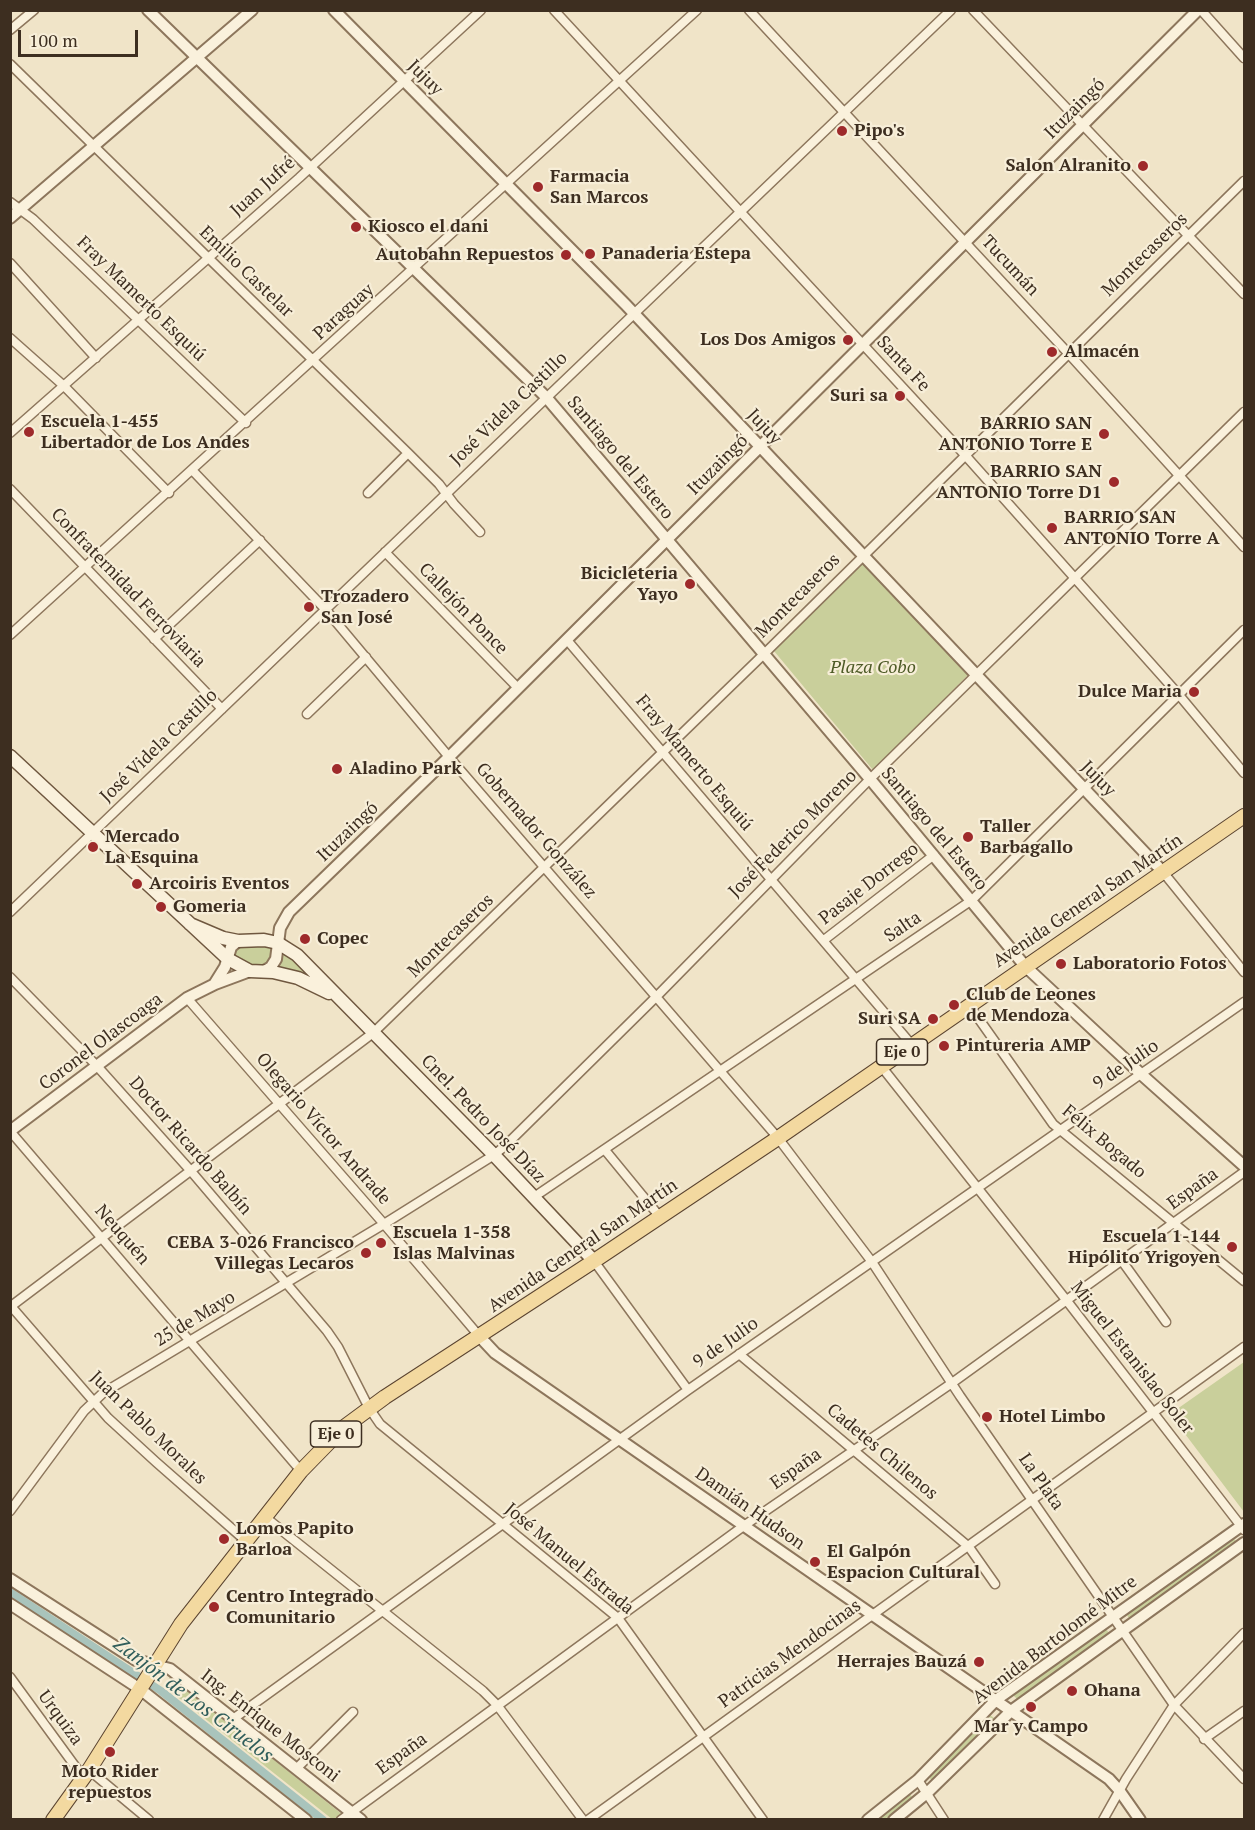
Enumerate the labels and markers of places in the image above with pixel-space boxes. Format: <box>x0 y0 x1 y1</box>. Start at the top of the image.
place label: Pipo's <box>854 120 905 142</box>
marker: Pipo's <box>835 124 849 138</box>
place label: Salon Alranito <box>1005 155 1131 177</box>
marker: Salon Alranito <box>1136 159 1150 173</box>
place label: Farmacia San Marcos <box>550 166 648 208</box>
marker: Farmacia San Marcos <box>531 180 545 194</box>
place label: Kiosco el dani <box>368 216 488 238</box>
marker: Kiosco el dani <box>349 220 363 234</box>
place label: Panaderia Estepa <box>602 243 751 265</box>
place label: Autobahn Repuestos <box>375 244 554 266</box>
marker: Panaderia Estepa <box>583 247 597 261</box>
marker: Autobahn Repuestos <box>559 248 573 262</box>
place label: Los Dos Amigos <box>700 329 836 351</box>
marker: Los Dos Amigos <box>841 333 855 347</box>
place label: Almacén <box>1064 341 1139 363</box>
marker: Almacén <box>1045 345 1059 359</box>
place label: Suri sa <box>830 385 888 407</box>
marker: Suri sa <box>893 389 907 403</box>
place label: Escuela 1-455 Libertador de Los Andes <box>41 411 250 454</box>
place label: BARRIO SAN ANTONIO Torre E <box>939 413 1092 456</box>
marker: Escuela 1-455 Libertador de Los Andes <box>22 425 36 439</box>
marker: BARRIO SAN ANTONIO Torre E <box>1097 427 1111 441</box>
place label: BARRIO SAN ANTONIO Torre D1 <box>936 461 1102 504</box>
marker: BARRIO SAN ANTONIO Torre D1 <box>1107 475 1121 489</box>
place label: BARRIO SAN ANTONIO Torre A <box>1064 507 1220 550</box>
marker: BARRIO SAN ANTONIO Torre A <box>1045 521 1059 535</box>
place label: Bicicleteria Yayo <box>581 563 678 606</box>
marker: Bicicleteria Yayo <box>683 577 697 591</box>
place label: Trozadero San José <box>321 586 409 628</box>
marker: Trozadero San José <box>302 600 316 614</box>
place label: Dulce Maria <box>1078 681 1182 703</box>
marker: Dulce Maria <box>1187 685 1201 699</box>
place label: Aladino Park <box>349 758 462 780</box>
marker: Aladino Park <box>330 762 344 776</box>
place label: Taller Barbagallo <box>980 816 1073 858</box>
place label: Mercado La Esquina <box>105 826 199 868</box>
marker: Taller Barbagallo <box>961 830 975 844</box>
marker: Mercado La Esquina <box>86 840 100 854</box>
place label: Arcoiris Eventos <box>149 873 289 895</box>
marker: Arcoiris Eventos <box>130 877 144 891</box>
place label: Gomeria <box>173 896 247 918</box>
marker: Gomeria <box>154 900 168 914</box>
place label: Copec <box>317 928 368 950</box>
marker: Copec <box>298 932 312 946</box>
place label: Laboratorio Fotos <box>1073 953 1227 975</box>
marker: Laboratorio Fotos <box>1054 957 1068 971</box>
place label: Club de Leones de Mendoza <box>966 984 1096 1026</box>
marker: Club de Leones de Mendoza <box>947 998 961 1012</box>
place label: Suri SA <box>858 1008 921 1030</box>
marker: Suri SA <box>926 1012 940 1026</box>
place label: Pintureria AMP <box>956 1035 1091 1057</box>
marker: Pintureria AMP <box>937 1039 951 1053</box>
place label: Escuela 1-358 Islas Malvinas <box>393 1222 515 1264</box>
place label: Escuela 1-144 Hipólito Yrigoyen <box>1068 1226 1220 1268</box>
place label: CEBA 3-026 Francisco Villegas Lecaros <box>167 1232 354 1274</box>
marker: Escuela 1-358 Islas Malvinas <box>374 1236 388 1250</box>
marker: Escuela 1-144 Hipólito Yrigoyen <box>1225 1240 1239 1254</box>
marker: CEBA 3-026 Francisco Villegas Lecaros <box>359 1246 373 1260</box>
place label: Hotel Limbo <box>999 1406 1105 1428</box>
marker: Hotel Limbo <box>980 1410 994 1424</box>
place label: Lomos Papito Barloa <box>236 1518 354 1561</box>
marker: Lomos Papito Barloa <box>217 1532 231 1546</box>
place label: El Galpón Espacion Cultural <box>827 1541 980 1584</box>
marker: El Galpón Espacion Cultural <box>808 1555 822 1569</box>
place label: Centro Integrado Comunitario <box>226 1586 374 1628</box>
marker: Centro Integrado Comunitario <box>207 1600 221 1614</box>
place label: Herrajes Bauzá <box>837 1651 967 1673</box>
marker: Herrajes Bauzá <box>972 1655 986 1669</box>
place label: Ohana <box>1084 1680 1141 1702</box>
marker: Ohana <box>1065 1684 1079 1698</box>
marker: Mar y Campo <box>1024 1700 1038 1714</box>
place label: Mar y Campo <box>974 1716 1088 1738</box>
marker: Moto Rider repuestos <box>103 1745 117 1759</box>
place label: Moto Rider repuestos <box>62 1761 158 1804</box>

